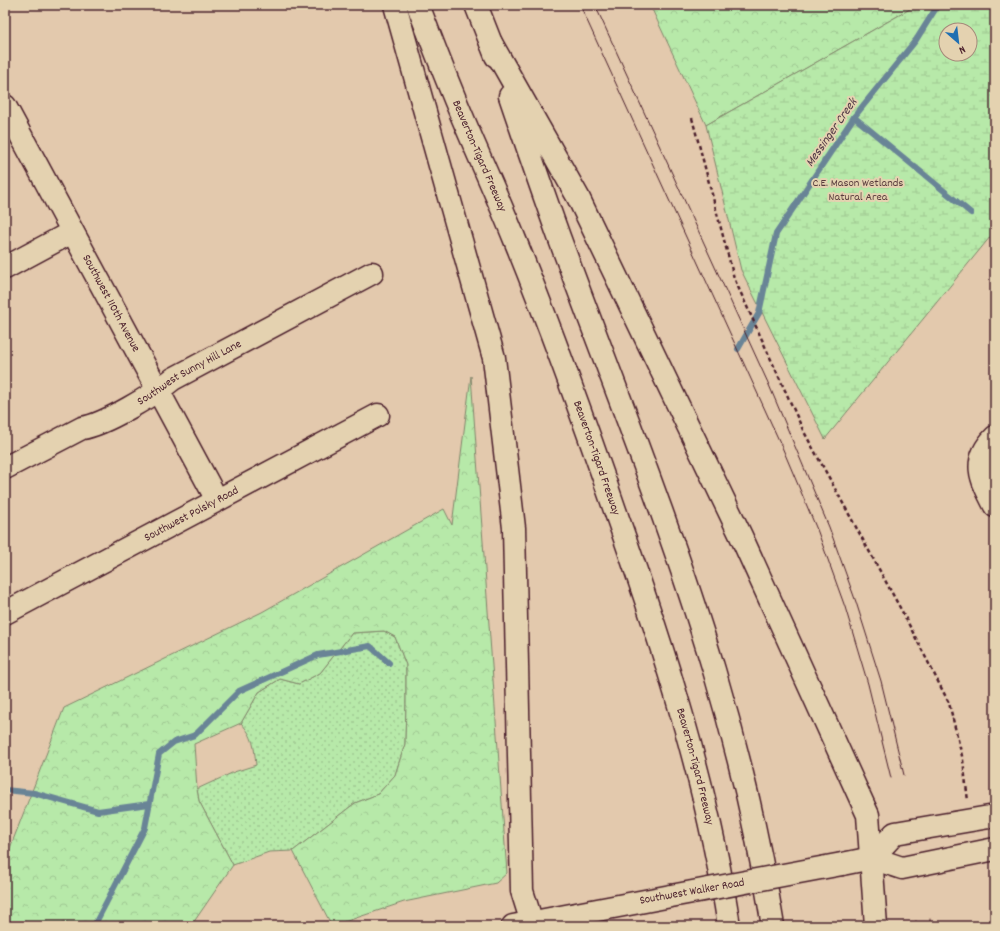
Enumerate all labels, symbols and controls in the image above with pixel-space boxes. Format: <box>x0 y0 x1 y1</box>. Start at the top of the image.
north arrow <box>938 22 978 62</box>
text: N <box>955 41 968 58</box>
water label: Messinger Creek <box>801 93 864 171</box>
street label: Beaverton-Tigard Freeway <box>448 98 511 216</box>
park label: C.E. Mason Wetlands Natural Area <box>813 175 903 206</box>
street label: Southwest 110th Avenue <box>78 251 144 355</box>
street label: Southwest Sunny Hill Lane <box>134 336 244 410</box>
street label: Beaverton-Tigard Freeway <box>569 398 625 518</box>
street label: Southwest Polsky Road <box>141 482 242 546</box>
street label: Beaverton-Tigard Freeway <box>672 706 718 828</box>
street label: Southwest Walker Road <box>638 874 746 910</box>

